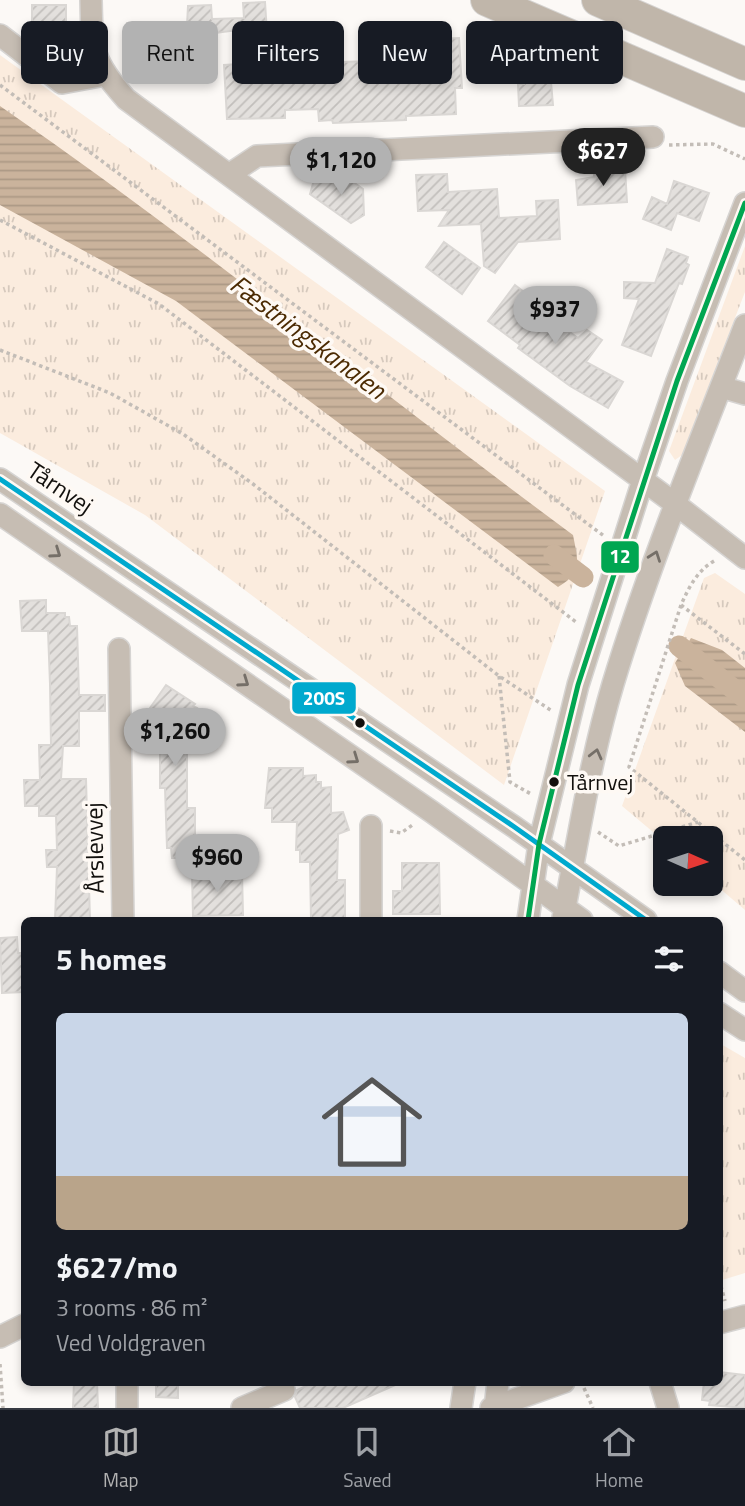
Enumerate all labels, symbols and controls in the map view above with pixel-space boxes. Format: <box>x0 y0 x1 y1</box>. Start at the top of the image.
chip: Buy <box>21 21 108 84</box>
chip: Rent <box>122 21 218 84</box>
chip: Filters <box>232 21 344 84</box>
chip: New <box>358 21 452 84</box>
chip: Apartment <box>466 21 623 84</box>
pin: $627 <box>562 128 644 188</box>
text: $627 <box>577 133 629 168</box>
pin: $1,120 <box>284 138 398 197</box>
text: $1,120 <box>306 142 376 177</box>
water label: Fæstningskanalen <box>222 265 395 409</box>
pin: $937 <box>514 286 596 346</box>
text: $937 <box>529 291 581 326</box>
street label: Tårnvej <box>21 452 101 522</box>
line badge: 12 <box>600 540 640 574</box>
text: 12 <box>609 541 631 570</box>
one-way arrow <box>48 545 61 557</box>
one-way arrow <box>647 550 661 562</box>
one-way arrow <box>236 674 249 687</box>
line badge: 200S <box>291 681 357 715</box>
text: 200S <box>303 683 345 712</box>
pin: $1,260 <box>118 708 232 768</box>
text: $1,260 <box>140 713 210 748</box>
unlabelled marker <box>353 716 367 730</box>
one-way arrow <box>588 748 602 760</box>
one-way arrow <box>346 751 359 763</box>
place label: Tårnvej <box>567 765 633 799</box>
marker: Tårnvej <box>547 775 561 789</box>
street label: Årslevvej <box>75 802 113 894</box>
north arrow <box>653 826 723 896</box>
map controls <box>653 826 723 896</box>
pin: $960 <box>176 834 258 894</box>
text: $960 <box>191 839 243 874</box>
text: 5 homes <box>56 936 167 982</box>
icon: filters <box>650 940 688 978</box>
icon: home <box>309 1059 435 1185</box>
text: $627/mo <box>56 1244 178 1290</box>
text: 3 rooms · 86 m² <box>56 1290 207 1325</box>
text: Ved Voldgraven <box>56 1325 206 1360</box>
tab: Map <box>102 1423 140 1494</box>
tab: Saved <box>343 1423 392 1494</box>
tab: Home <box>595 1423 643 1494</box>

